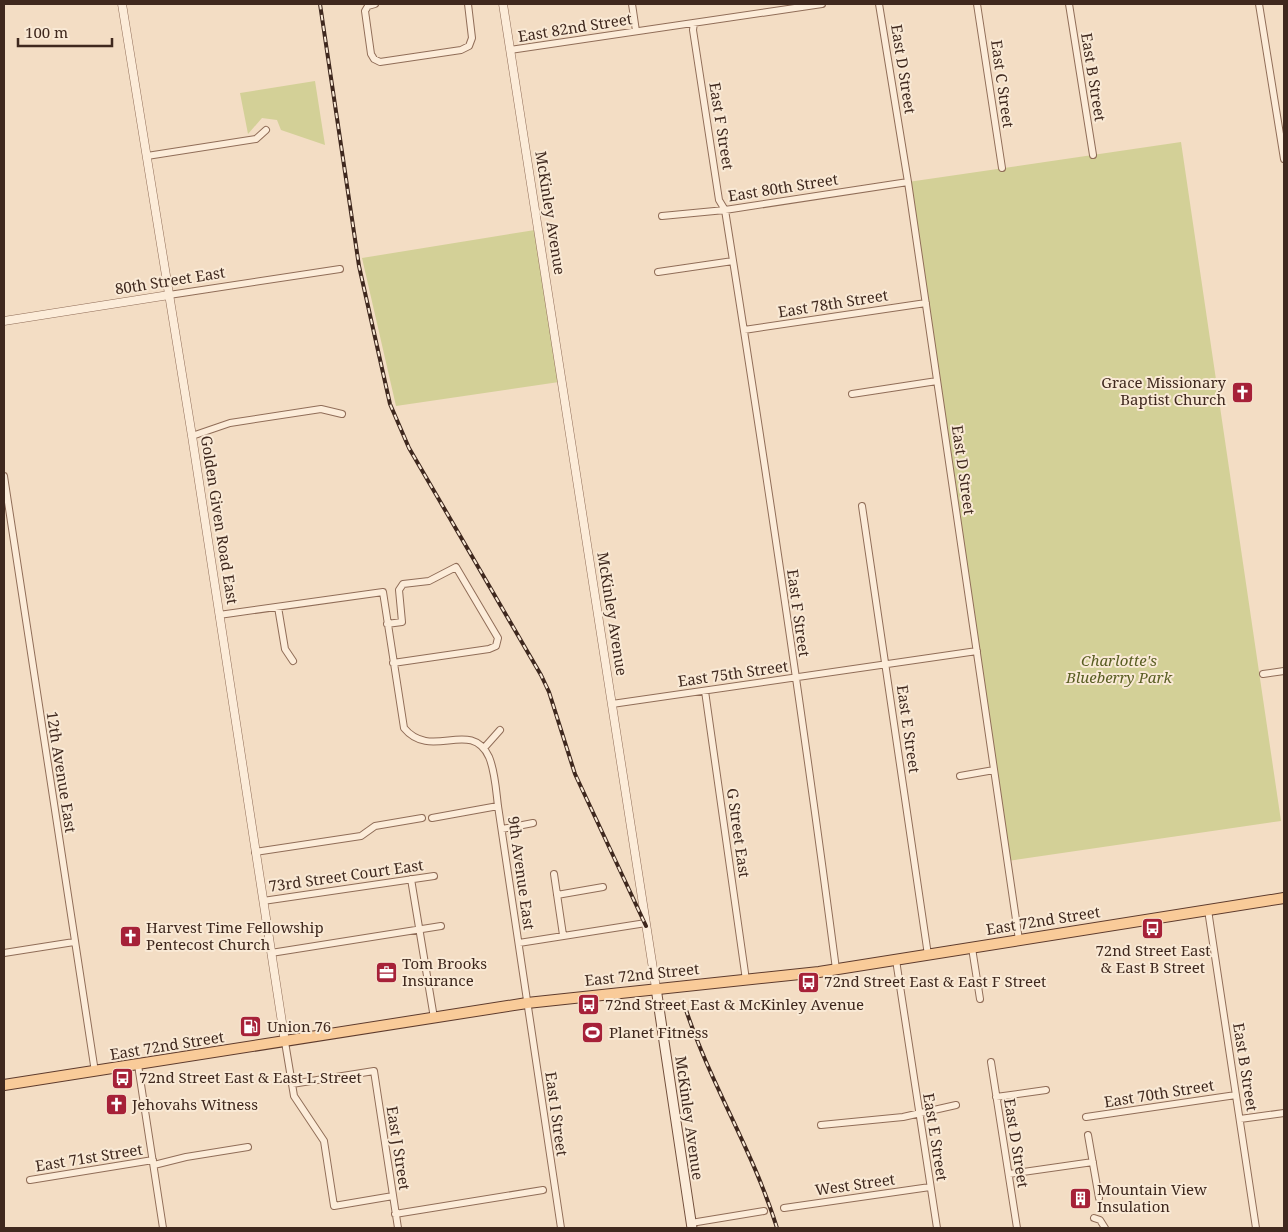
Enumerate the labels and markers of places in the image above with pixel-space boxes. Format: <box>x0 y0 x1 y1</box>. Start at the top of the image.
place label: Grace Missionary Baptist Church <box>1101 372 1227 409</box>
church icon: Grace Missionary Baptist Church <box>1230 380 1254 404</box>
bus stop icon: 72nd Street East & East B Street <box>1141 916 1165 940</box>
place label: Harvest Time Fellowship Pentecost Church <box>146 917 324 954</box>
church icon: Harvest Time Fellowship Pentecost Church <box>118 925 142 949</box>
place label: 72nd Street East & East B Street <box>1095 940 1211 977</box>
place label: Tom Brooks Insurance <box>402 953 487 990</box>
office icon: Tom Brooks Insurance <box>374 961 398 985</box>
bus stop icon: 72nd Street East & East F Street <box>796 970 820 994</box>
place label: 72nd Street East & East F Street <box>824 971 1046 991</box>
bus stop icon: 72nd Street East & McKinley Avenue <box>577 993 601 1017</box>
place label: 72nd Street East & McKinley Avenue <box>605 994 864 1014</box>
fuel station icon: Union 76 <box>239 1015 263 1039</box>
place label: Union 76 <box>267 1016 331 1036</box>
sports icon: Planet Fitness <box>581 1021 605 1045</box>
place label: Planet Fitness <box>609 1022 708 1042</box>
bus stop icon: 72nd Street East & East L Street <box>111 1066 135 1090</box>
place label: 72nd Street East & East L Street <box>139 1067 362 1087</box>
church icon: Jehovahs Witness <box>104 1093 128 1117</box>
place label: Jehovahs Witness <box>131 1094 258 1114</box>
place label: Mountain View Insulation <box>1097 1179 1207 1216</box>
building icon: Mountain View Insulation <box>1069 1187 1093 1211</box>

